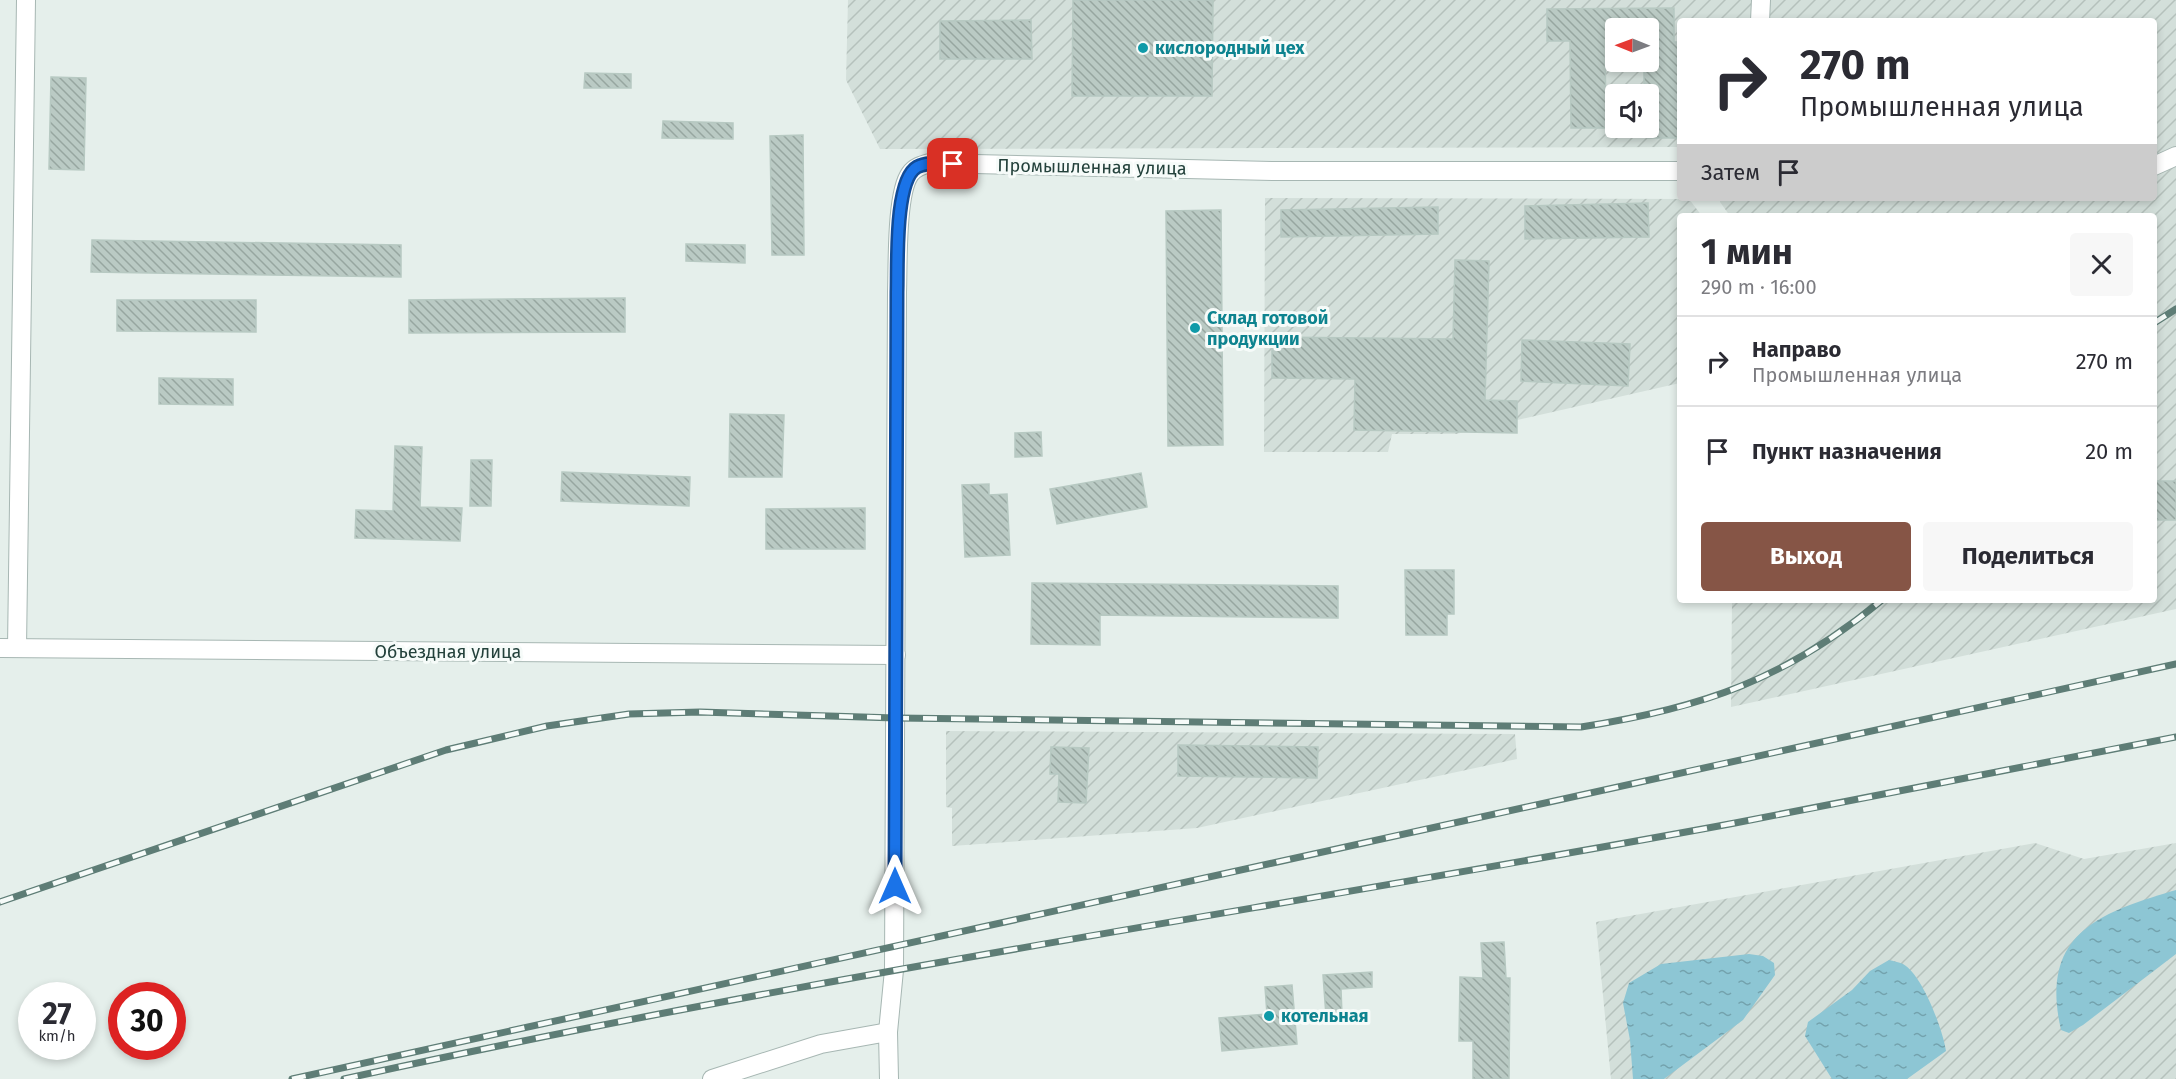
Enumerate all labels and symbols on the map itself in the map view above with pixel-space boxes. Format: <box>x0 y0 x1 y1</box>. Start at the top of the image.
north arrow <box>1605 18 1659 72</box>
place label: кислородный цех <box>1155 37 1305 59</box>
marker: кислородный цех <box>1136 41 1150 55</box>
pin <box>927 138 978 189</box>
street label: Промышленная улица <box>997 154 1187 180</box>
place label: Склад готовой продукции <box>1207 307 1328 350</box>
marker: Склад готовой продукции <box>1188 321 1202 335</box>
street label: Объездная улица <box>375 641 521 663</box>
position arrow <box>863 854 927 918</box>
speed limit sign: 30 <box>108 982 186 1060</box>
place label: котельная <box>1281 1005 1369 1027</box>
marker: котельная <box>1262 1009 1276 1023</box>

